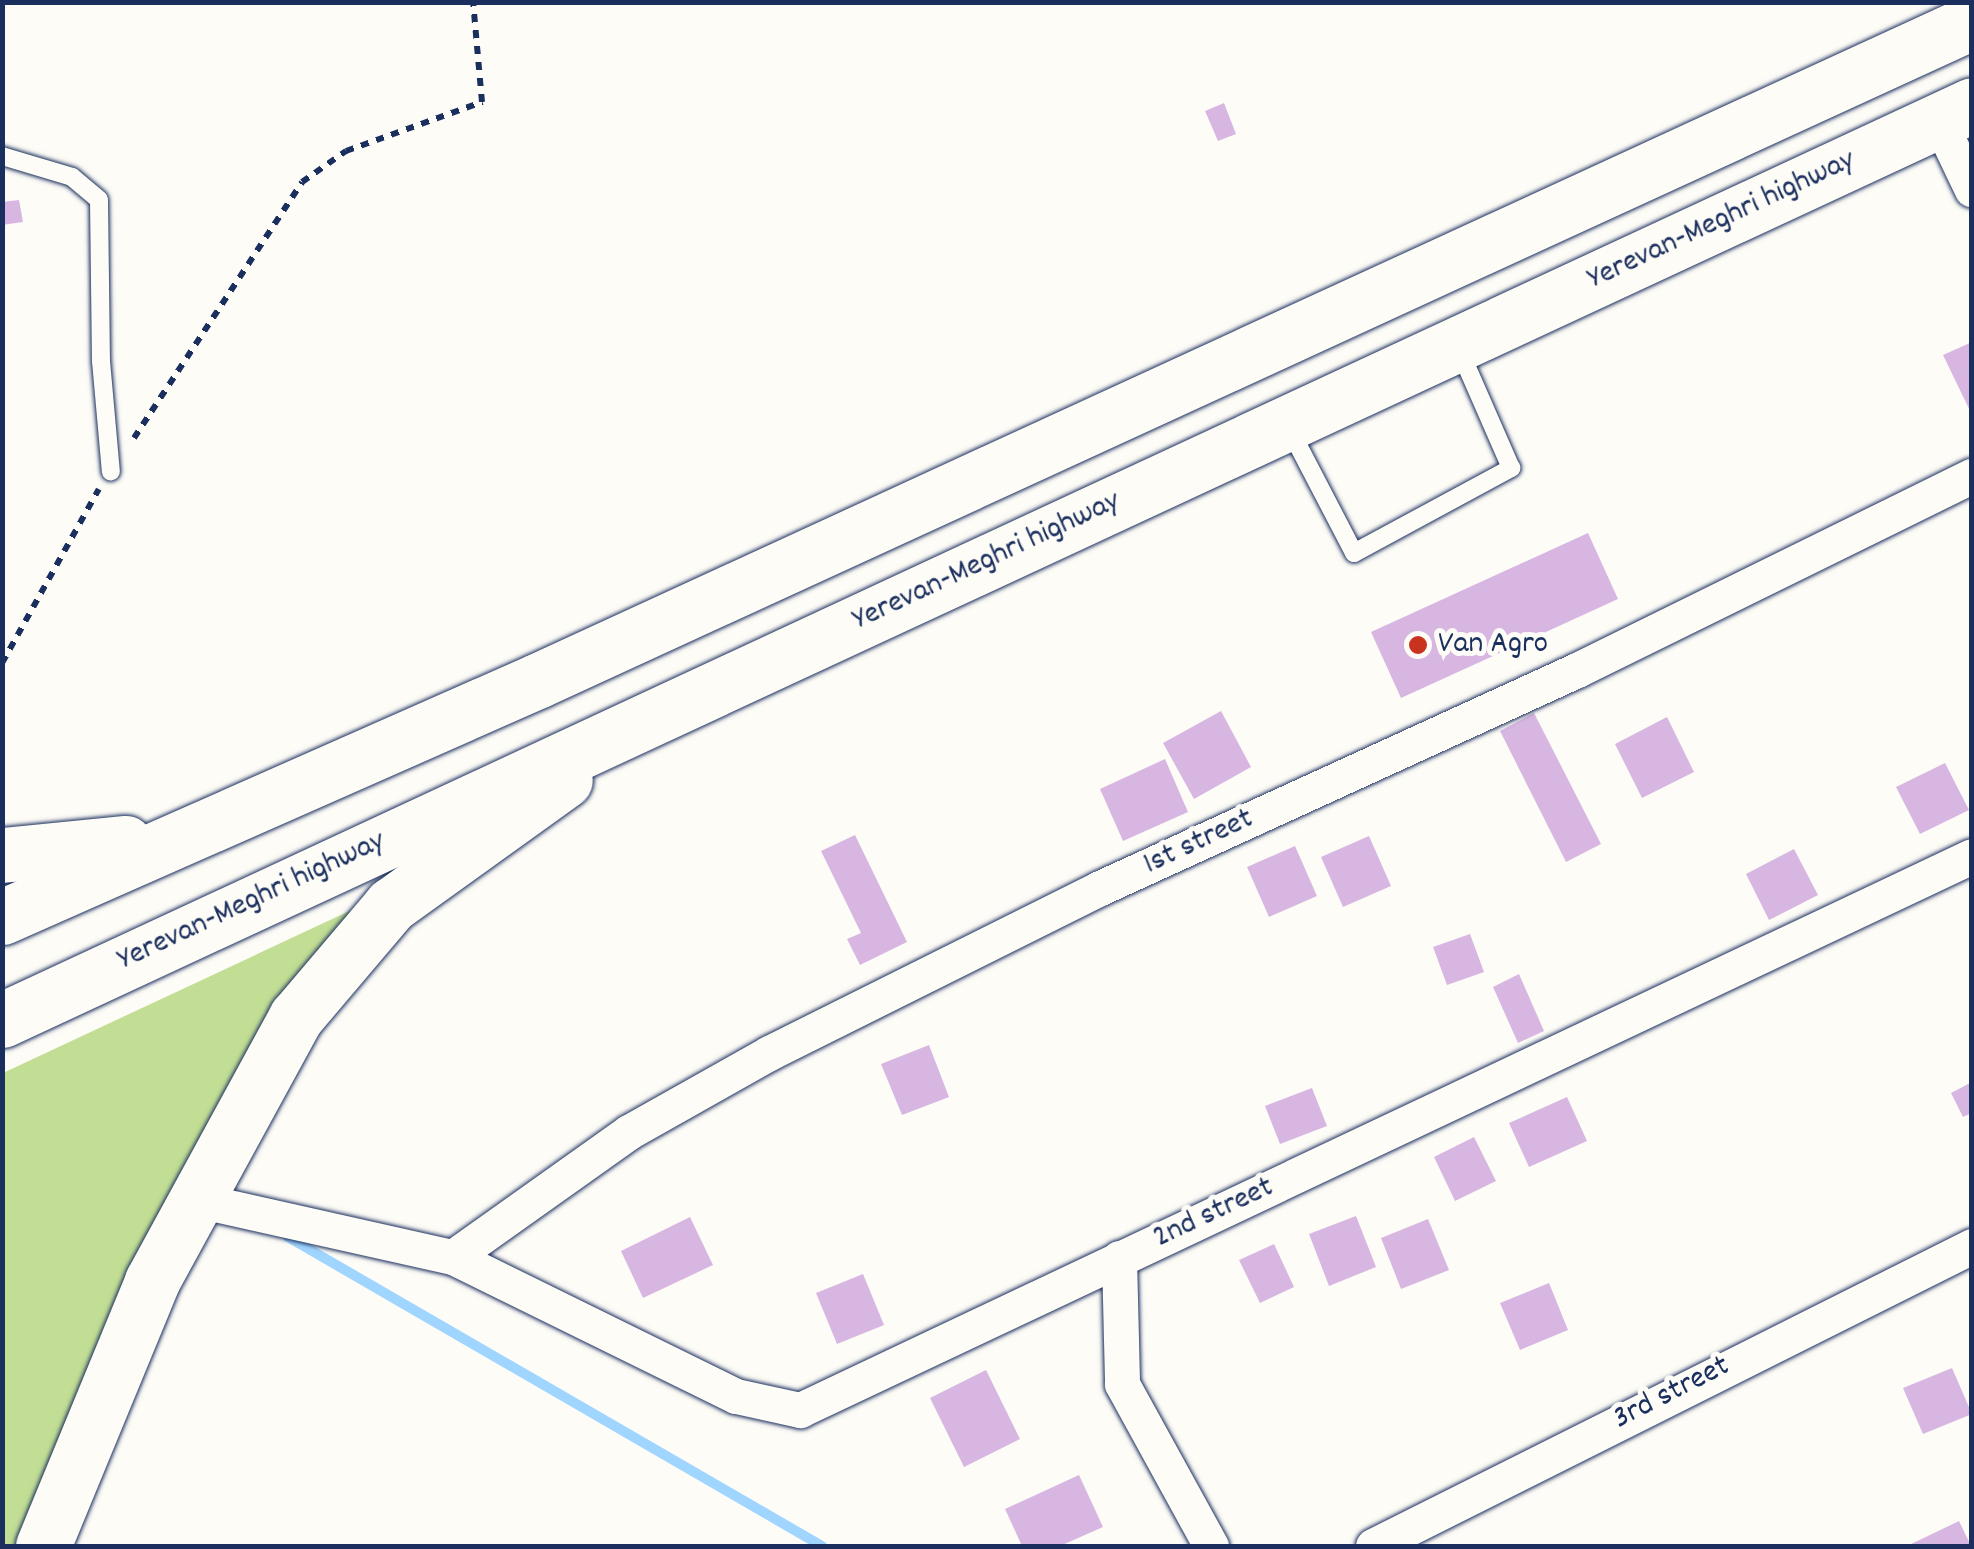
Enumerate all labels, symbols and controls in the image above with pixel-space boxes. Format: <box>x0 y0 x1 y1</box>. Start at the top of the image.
street label: Yerevan-Meghri highway <box>1582 142 1862 300</box>
street label: Yerevan-Meghri highway <box>847 483 1127 641</box>
place label: Van Agro <box>1438 626 1548 664</box>
marker: Van Agro <box>1407 634 1429 656</box>
street label: 1st street <box>1138 801 1260 885</box>
street label: Yerevan-Meghri highway <box>112 823 392 981</box>
street label: 2nd street <box>1148 1170 1280 1258</box>
street label: 3rd street <box>1607 1348 1737 1440</box>

